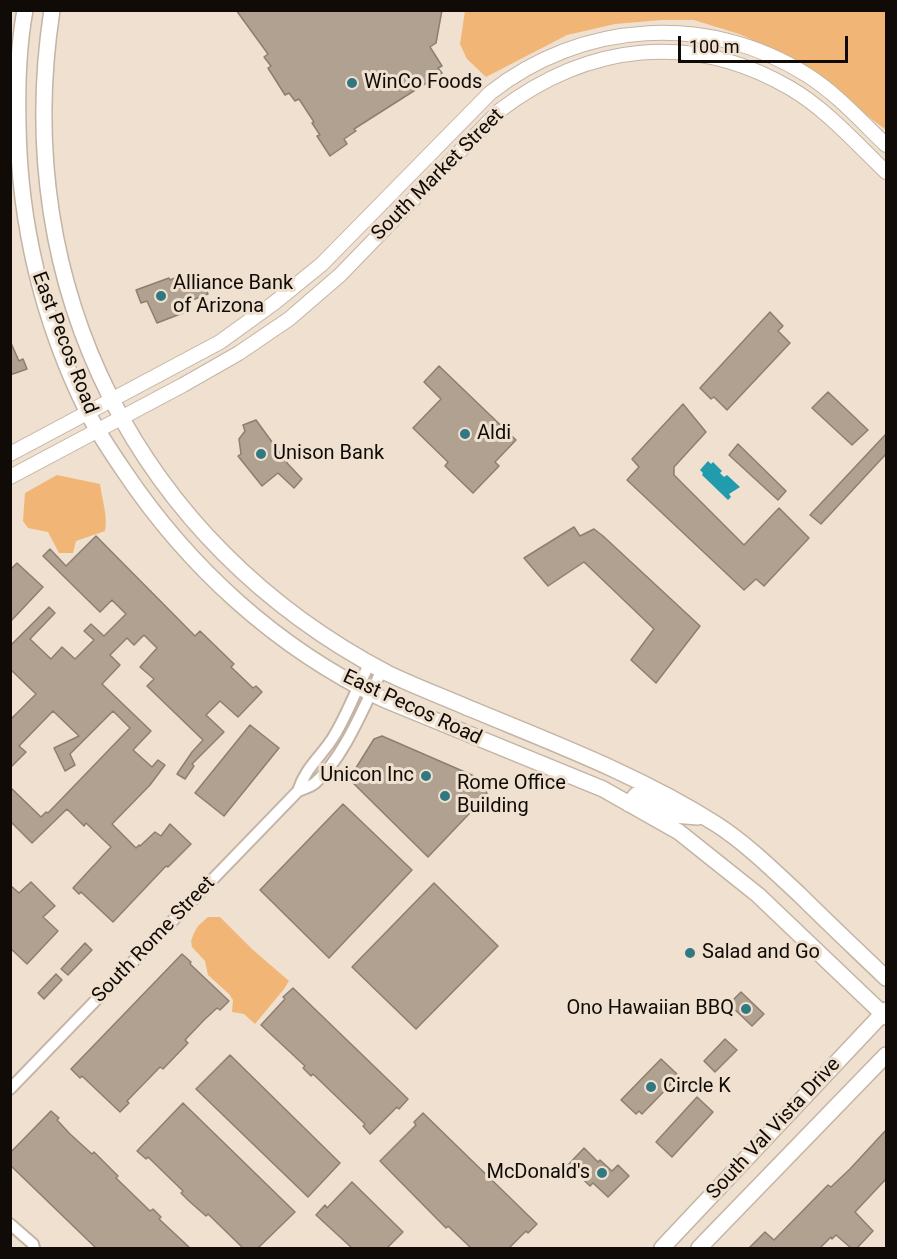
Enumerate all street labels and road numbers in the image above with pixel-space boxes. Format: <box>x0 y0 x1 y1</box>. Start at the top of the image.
street label: South Market Street <box>367 104 509 246</box>
street label: East Pecos Road <box>26 269 102 417</box>
street label: East Pecos Road <box>339 665 485 751</box>
street label: South Rome Street <box>88 872 220 1008</box>
street label: South Val Vista Drive <box>702 1053 846 1205</box>

